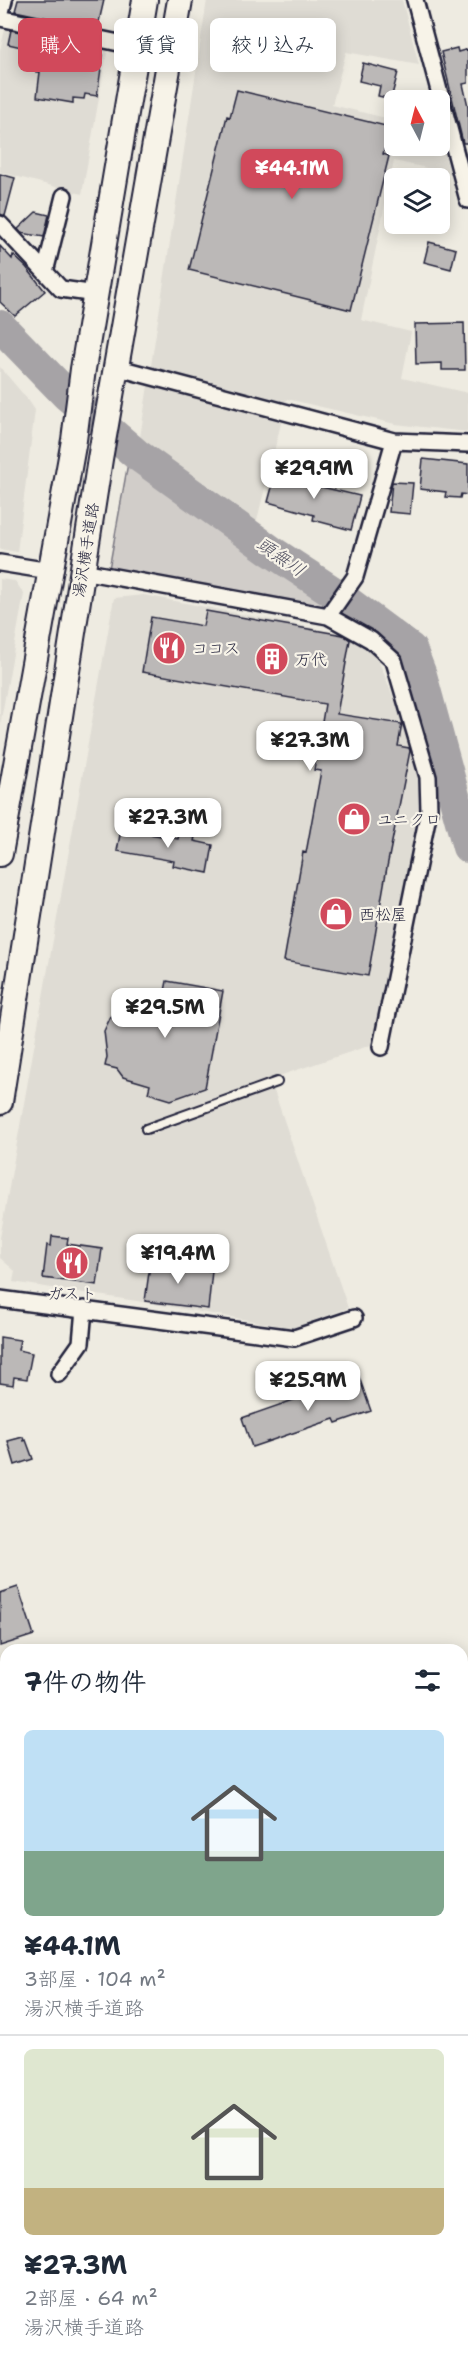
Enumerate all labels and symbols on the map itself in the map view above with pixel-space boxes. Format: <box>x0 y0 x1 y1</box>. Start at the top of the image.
north arrow <box>384 90 450 156</box>
pin: ¥44.1M <box>243 149 341 200</box>
pin: ¥29.9M <box>265 449 363 500</box>
street label: 湯沢横手道路 <box>68 501 103 599</box>
water label: 頭無川 <box>252 532 310 582</box>
restaurant icon: ココス <box>151 630 187 666</box>
place label: ココス <box>192 638 240 659</box>
building icon: 万代 <box>254 641 290 677</box>
place label: 万代 <box>295 649 327 670</box>
pin: ¥27.3M <box>261 721 359 772</box>
pin: ¥27.3M <box>119 798 217 849</box>
shop icon: ユニクロ <box>336 801 372 837</box>
place label: ユニクロ <box>377 809 441 830</box>
shop icon: 西松屋 <box>318 896 354 932</box>
place label: 西松屋 <box>359 904 407 925</box>
pin: ¥29.5M <box>116 988 214 1039</box>
pin: ¥19.4M <box>129 1234 227 1285</box>
restaurant icon: ガスト <box>54 1245 90 1281</box>
place label: ガスト <box>47 1283 97 1304</box>
pin: ¥25.9M <box>259 1361 357 1412</box>

